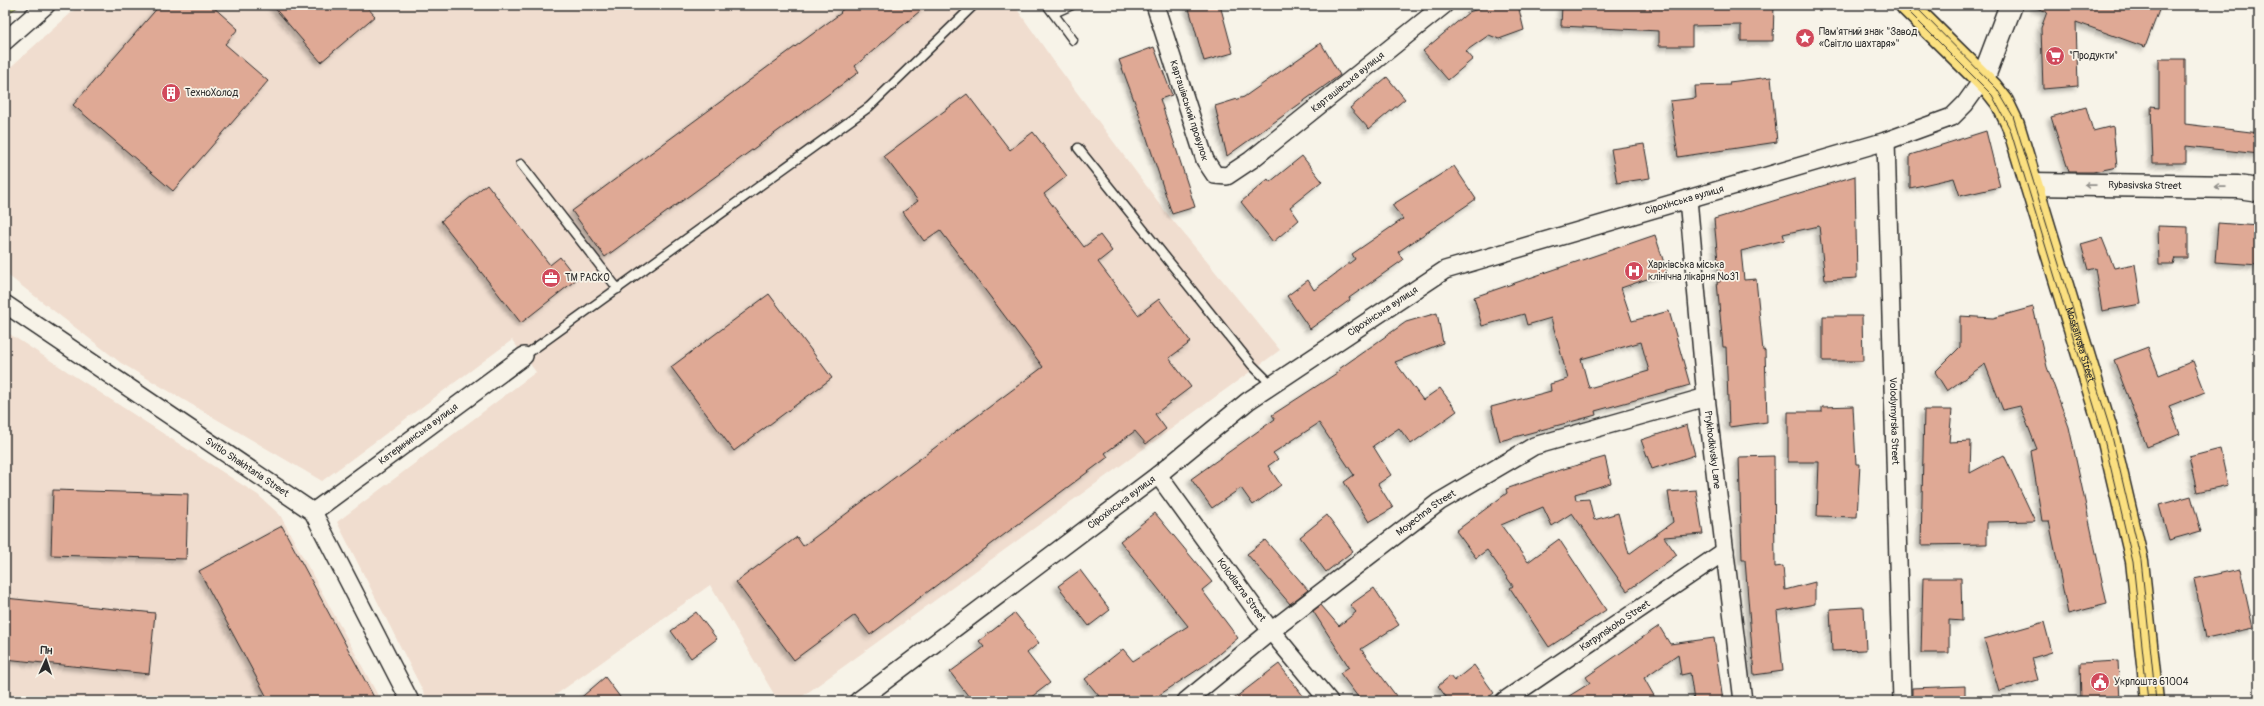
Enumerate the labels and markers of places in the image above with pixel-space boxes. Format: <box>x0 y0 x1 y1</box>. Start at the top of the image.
place label: Пам'ятний знак "Завод «Світло шахтаря»" <box>1819 26 1917 50</box>
place icon: Пам'ятний знак "Завод «Світло шахтаря»" <box>1794 27 1816 49</box>
supermarket icon: "Продукти" <box>2044 45 2066 67</box>
place label: "Продукти" <box>2069 50 2118 62</box>
building icon: ТехноХолод <box>160 82 182 104</box>
place label: ТехноХолод <box>185 87 238 99</box>
place label: Харківська міська клінічна лікарня №31 <box>1648 259 1739 283</box>
hospital icon: Харківська міська клінічна лікарня №31 <box>1623 260 1645 282</box>
office icon: ТМ РАСКО <box>540 267 562 289</box>
place label: ТМ РАСКО <box>565 272 610 284</box>
public building icon: Укрпошта 61004 <box>2089 671 2111 693</box>
place label: Укрпошта 61004 <box>2114 676 2189 688</box>

